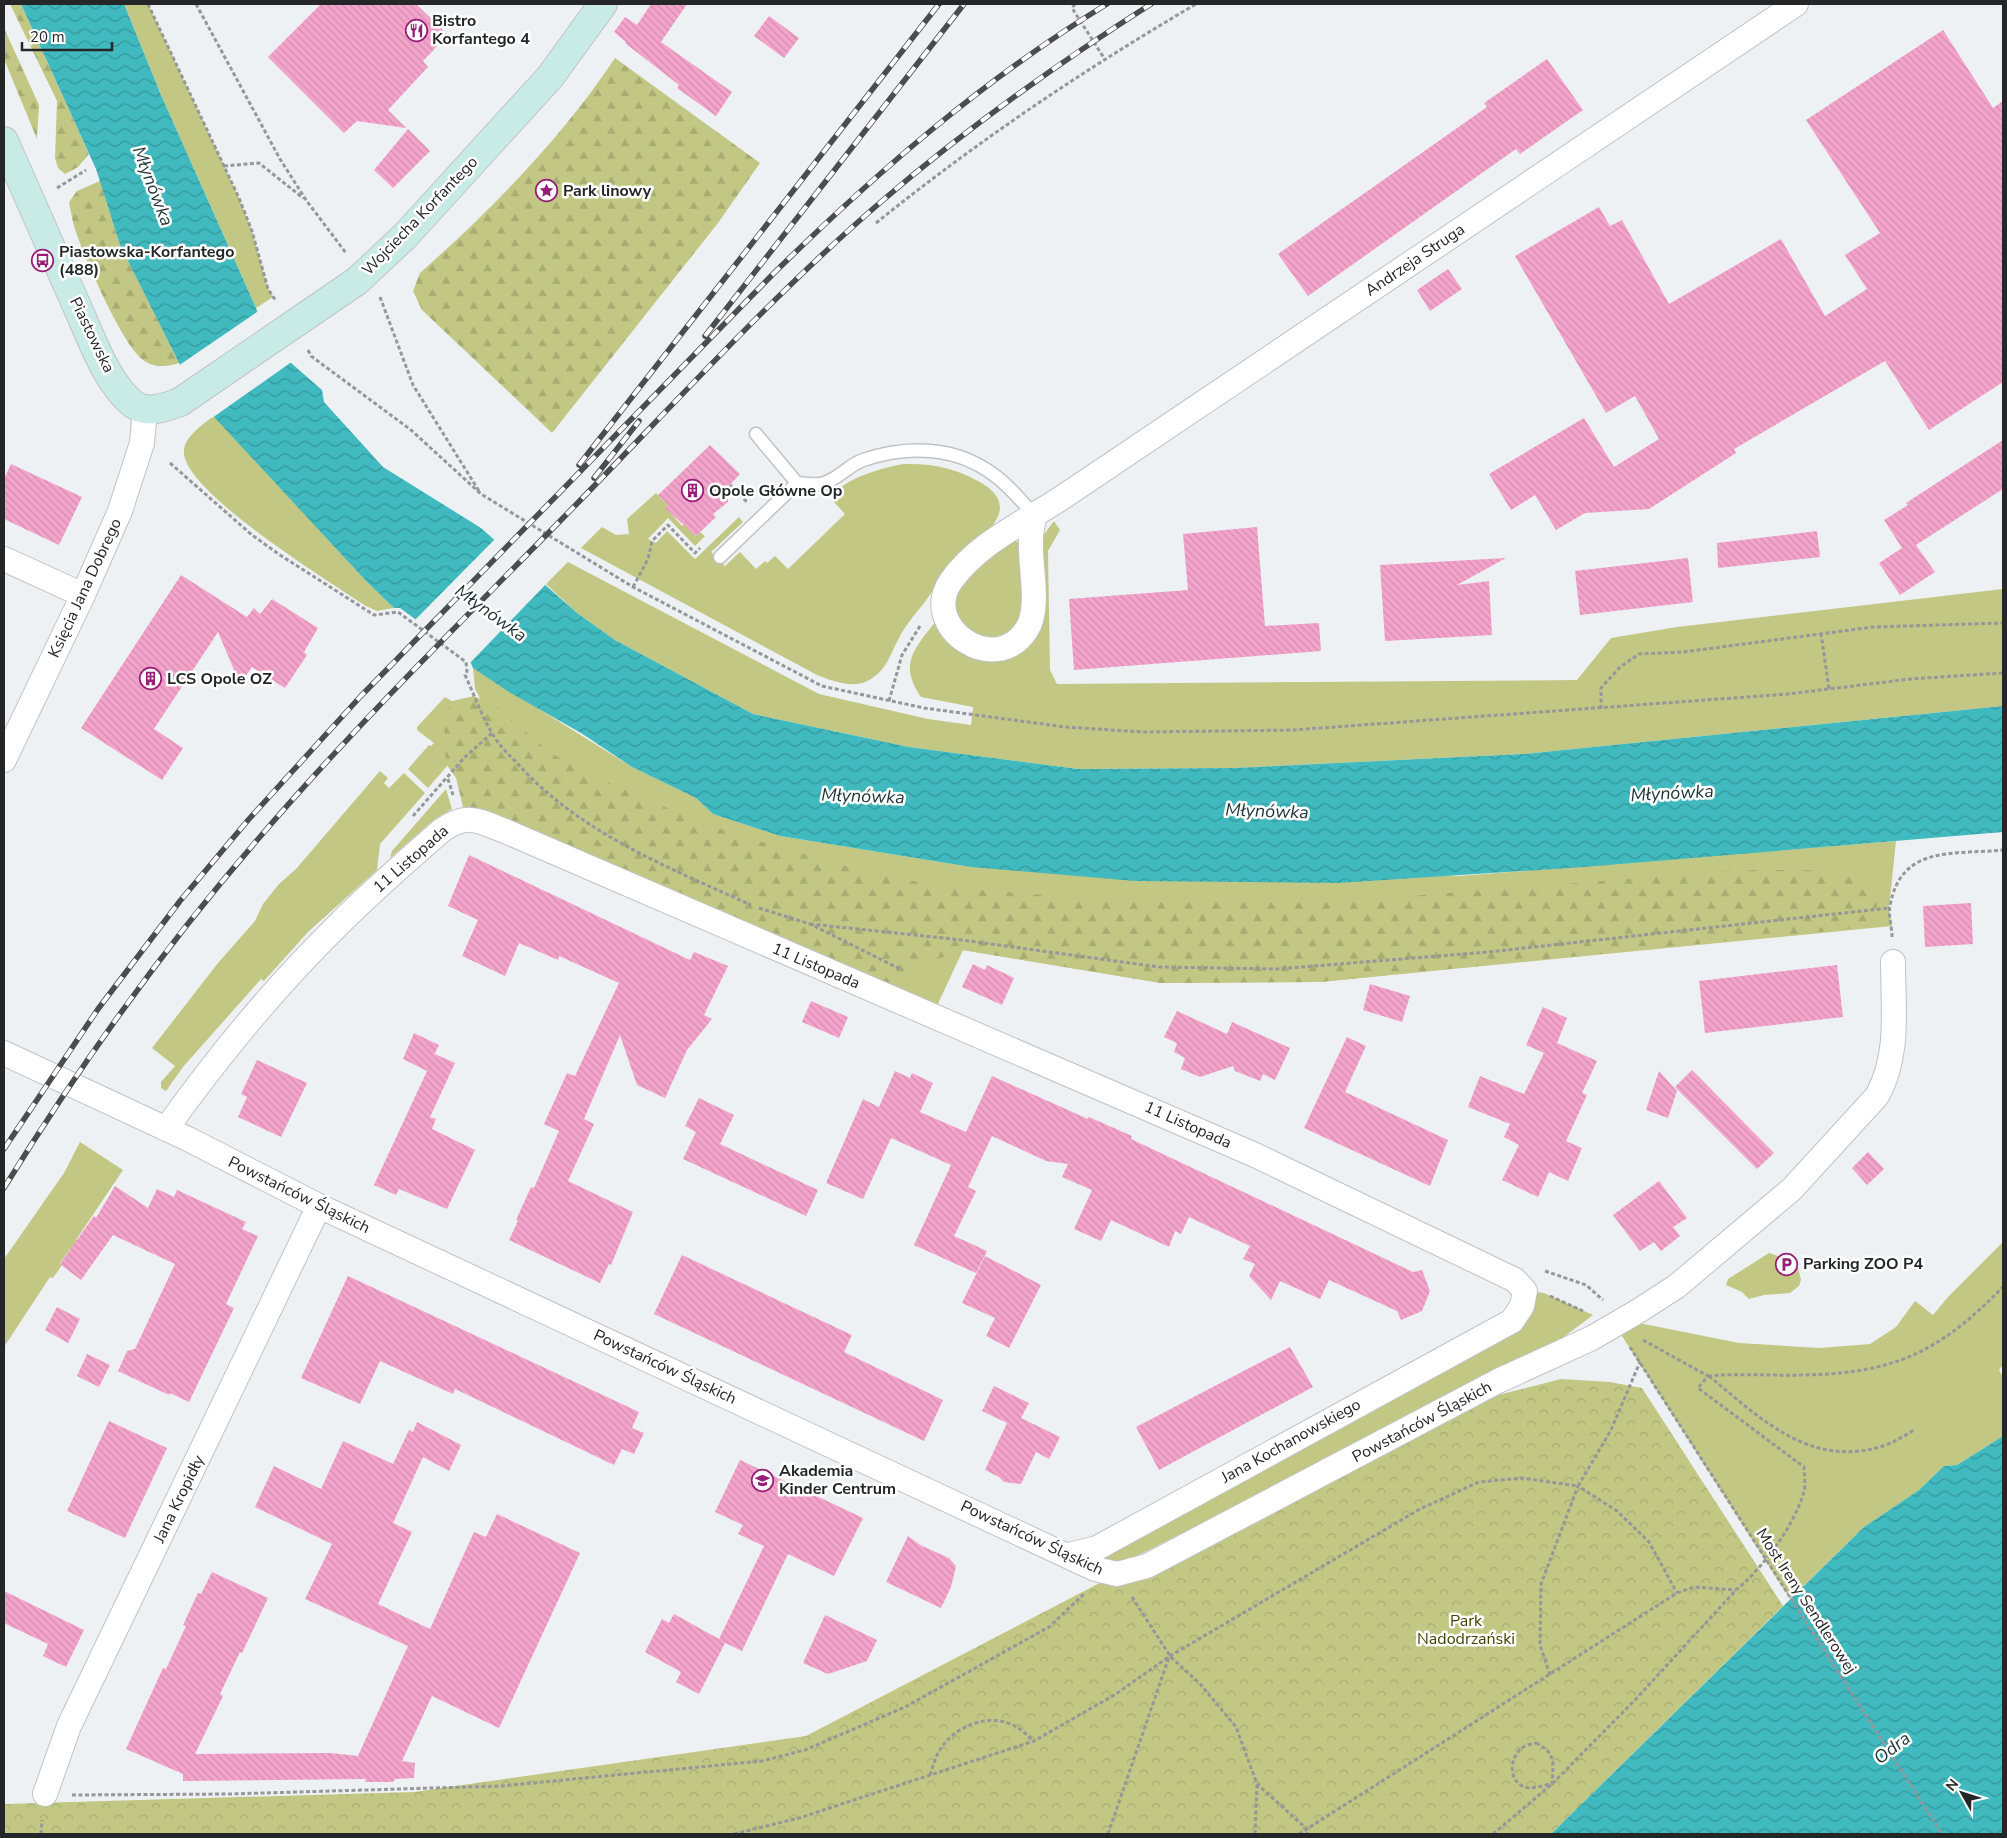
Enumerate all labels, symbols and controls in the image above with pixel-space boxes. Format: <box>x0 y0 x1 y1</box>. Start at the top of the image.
place label: Bistro Korfantego 4 <box>432 10 530 50</box>
restaurant icon: Bistro Korfantego 4 <box>404 18 428 42</box>
scale bar <box>22 20 112 52</box>
text: 20 m <box>30 27 65 47</box>
water label: Młynówka <box>127 143 179 229</box>
street label: Wojciecha Korfantego <box>357 151 483 280</box>
place icon: Park linowy <box>535 179 559 203</box>
place label: Park linowy <box>563 180 652 202</box>
street label: Andrzeja Struga <box>1361 218 1469 302</box>
place label: Piastowska-Korfantego (488) <box>59 241 234 281</box>
bus stop icon: Piastowska-Korfantego (488) <box>31 249 55 273</box>
street label: Piastowska <box>64 293 120 377</box>
building icon: Opole Główne Op <box>681 479 705 503</box>
place label: Opole Główne Op <box>709 480 842 502</box>
street label: Księcia Jana Dobrego <box>43 515 127 661</box>
water label: Młynówka <box>450 579 532 647</box>
building icon: LCS Opole OZ <box>139 667 163 691</box>
place label: LCS Opole OZ <box>167 668 272 690</box>
water label: Młynówka <box>1630 779 1714 807</box>
water label: Młynówka <box>821 783 905 809</box>
water label: Młynówka <box>1225 798 1309 824</box>
street label: 11 Listopada <box>369 820 453 898</box>
street label: 11 Listopada <box>769 938 863 994</box>
street label: 11 Listopada <box>1141 1096 1235 1154</box>
street label: Powstańców Śląskich <box>224 1151 374 1239</box>
parking icon: Parking ZOO P4 <box>1775 1252 1799 1276</box>
place label: Parking ZOO P4 <box>1803 1253 1923 1275</box>
street label: Powstańców Śląskich <box>590 1324 740 1410</box>
street label: Powstańców Śląskich <box>1348 1376 1496 1468</box>
street label: Jana Kochanowskiego <box>1216 1393 1365 1489</box>
street label: Jana Kropidły <box>148 1451 210 1547</box>
place label: Akademia Kinder Centrum <box>779 1460 896 1500</box>
school or university icon: Akademia Kinder Centrum <box>751 1468 775 1492</box>
street label: Powstańców Śląskich <box>957 1495 1107 1581</box>
street label: Most Ireny Sendlerowej <box>1751 1524 1861 1678</box>
park label: Park Nadodrzański <box>1417 1610 1515 1650</box>
water label: Odra <box>1869 1726 1915 1770</box>
north arrow <box>1937 1768 1987 1818</box>
text: N <box>1942 1775 1963 1795</box>

